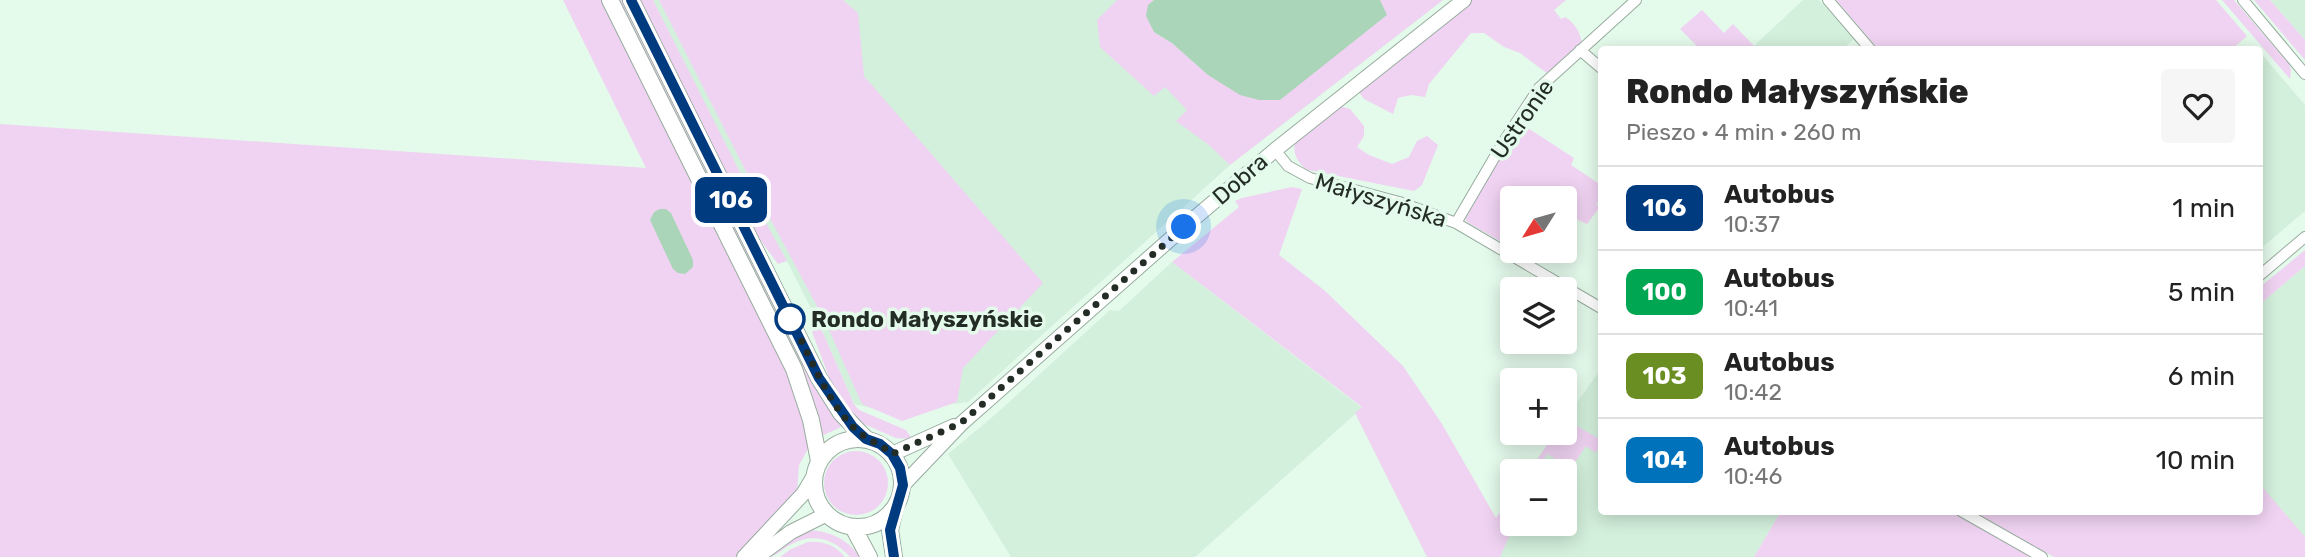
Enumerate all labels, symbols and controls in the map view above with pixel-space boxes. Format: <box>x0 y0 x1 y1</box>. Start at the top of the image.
button: heart <box>2161 69 2235 143</box>
text: Rondo Małyszyńskie <box>1626 72 1969 111</box>
street label: Ustronie <box>1484 74 1560 164</box>
text: Pieszo · 4 min · 260 m <box>1626 118 1861 146</box>
street label: Dobra <box>1207 147 1273 211</box>
street label: Małyszyńska <box>1312 167 1450 233</box>
line badge: 106 <box>691 177 771 223</box>
text: Autobus <box>1724 179 1835 210</box>
text: 106 <box>709 186 753 214</box>
north arrow <box>1500 186 1577 262</box>
map controls <box>1500 186 1577 536</box>
text: 1 min <box>2172 193 2235 224</box>
text: 106 <box>1643 194 1686 222</box>
your location <box>1166 209 1201 244</box>
text: 10:37 <box>1724 210 1780 238</box>
text: Autobus <box>1724 263 1835 294</box>
button: layers <box>1500 277 1577 354</box>
text: 5 min <box>2168 277 2235 308</box>
text: 100 <box>1642 278 1687 306</box>
text: 10:41 <box>1724 294 1778 322</box>
marker: Rondo Małyszyńskie <box>775 304 805 334</box>
place label: Rondo Małyszyńskie <box>811 305 1043 333</box>
text: Autobus <box>1724 347 1835 378</box>
text: 6 min <box>2168 361 2235 392</box>
text: 103 <box>1642 362 1687 390</box>
button: + <box>1500 368 1577 445</box>
text: 10:42 <box>1724 378 1782 406</box>
text: Autobus <box>1724 431 1835 462</box>
text: 10 min <box>2156 445 2235 476</box>
text: 104 <box>1642 446 1687 474</box>
button: − <box>1500 459 1577 536</box>
text: 10:46 <box>1724 462 1783 490</box>

